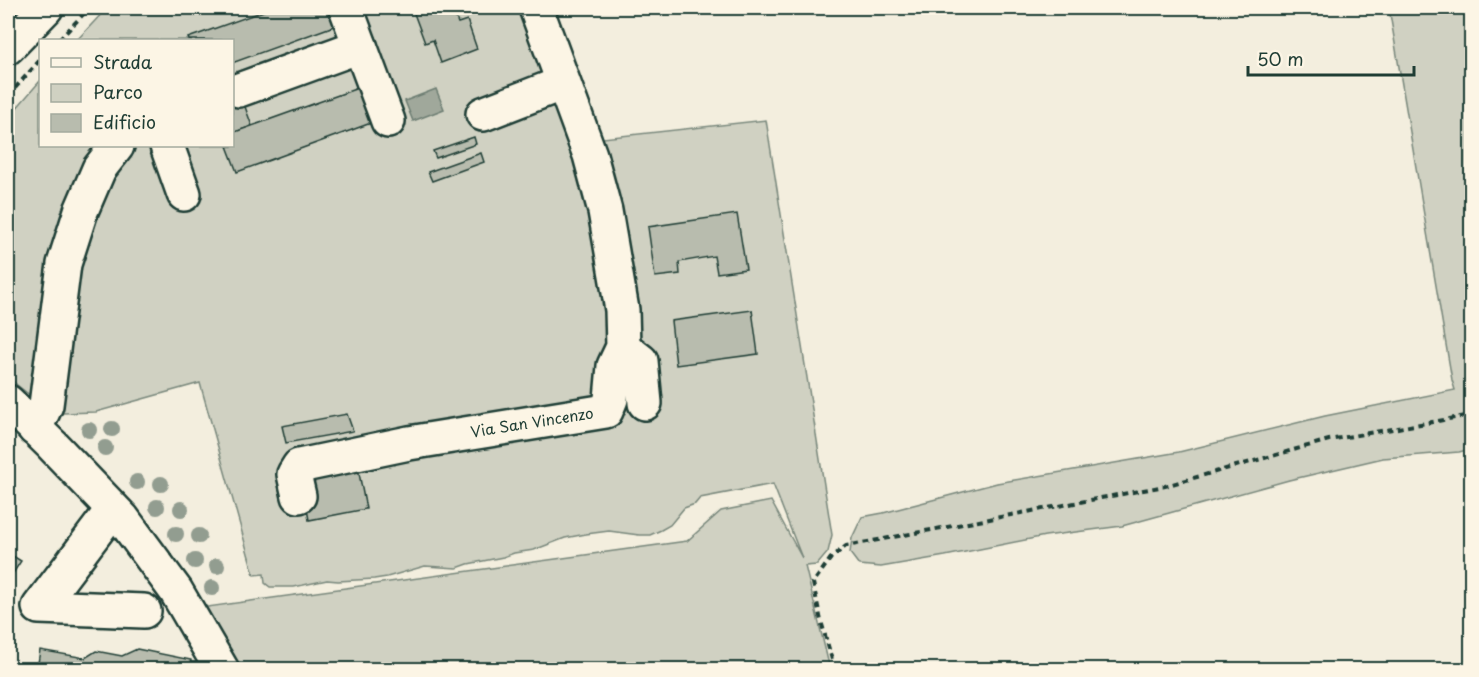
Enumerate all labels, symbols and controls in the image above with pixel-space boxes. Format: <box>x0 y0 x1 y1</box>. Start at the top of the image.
legend <box>39 39 234 147</box>
scale bar <box>1248 39 1414 77</box>
text: 50 m <box>1257 45 1304 72</box>
text: Strada <box>93 48 153 75</box>
text: Parco <box>93 78 143 105</box>
text: Edificio <box>93 108 156 135</box>
street label: Via San Vincenzo <box>469 400 595 443</box>

